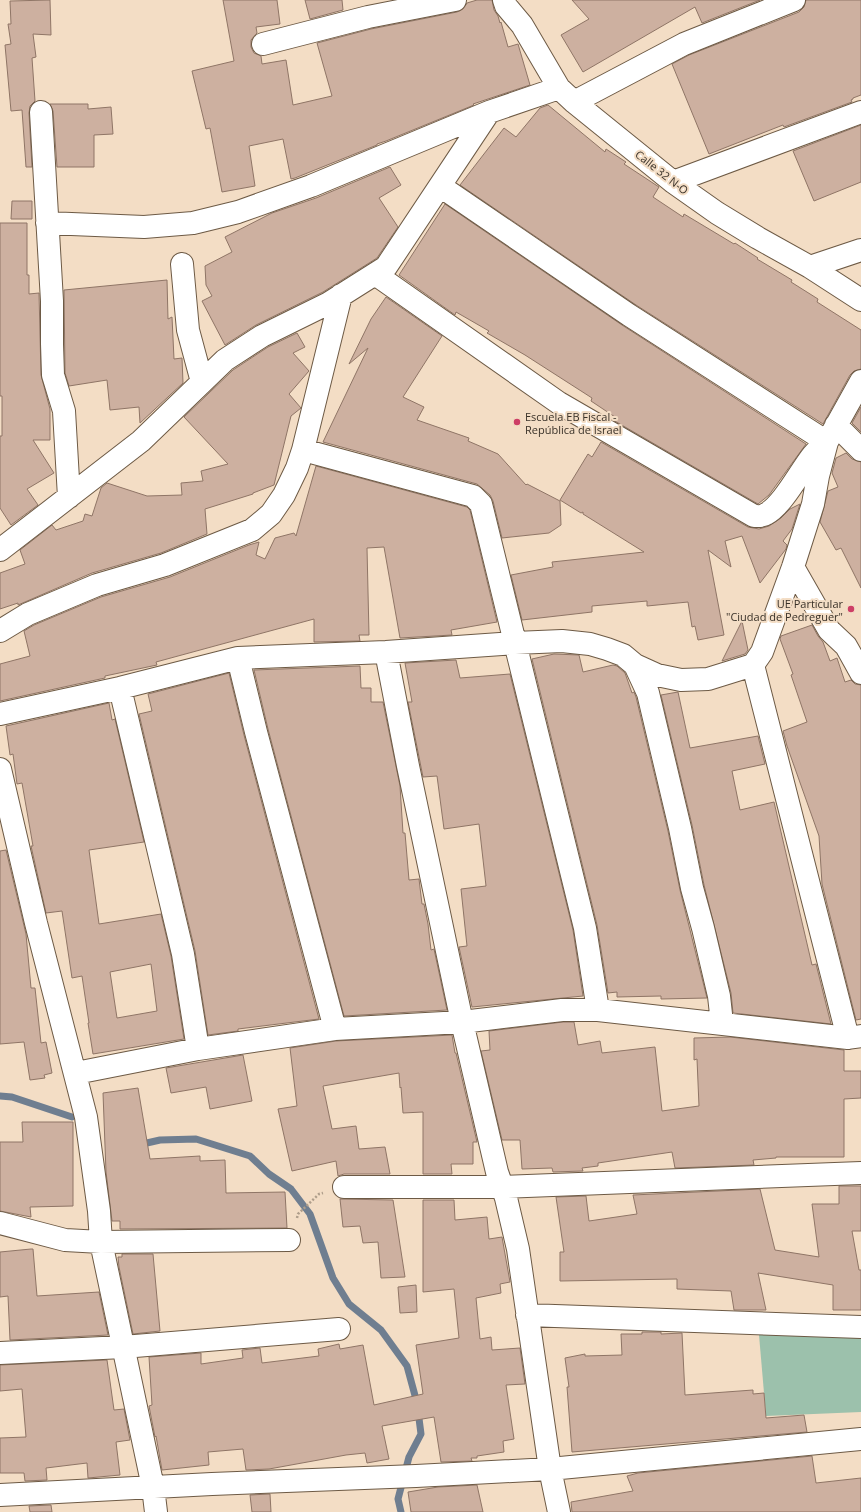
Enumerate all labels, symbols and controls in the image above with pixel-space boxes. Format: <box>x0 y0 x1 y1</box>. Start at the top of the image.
street label: Calle 32 N-O <box>632 147 692 197</box>
place label: Escuela EB Fiscal - República de Israel <box>525 409 622 437</box>
marker: Escuela EB Fiscal - República de Israel <box>512 417 522 427</box>
place label: UE Particular "Ciudad de Pedreguer" <box>726 596 844 624</box>
marker: UE Particular "Ciudad de Pedreguer" <box>846 604 856 614</box>

